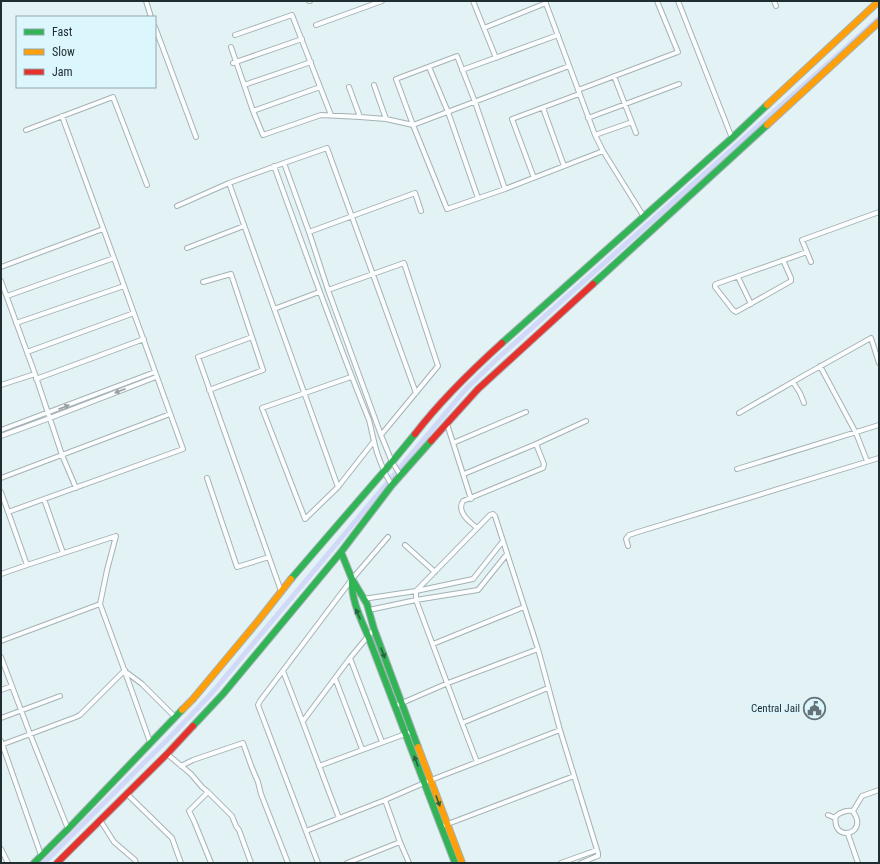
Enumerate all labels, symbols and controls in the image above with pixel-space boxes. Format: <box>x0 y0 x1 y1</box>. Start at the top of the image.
legend <box>16 16 156 88</box>
text: Fast <box>52 25 73 39</box>
text: Slow <box>52 45 75 59</box>
text: Jam <box>52 65 73 79</box>
one-way arrow <box>114 389 126 395</box>
one-way arrow <box>58 403 70 409</box>
one-way arrow <box>355 608 362 620</box>
one-way arrow <box>380 648 386 660</box>
public building icon: Central Jail <box>802 695 828 721</box>
place label: Central Jail <box>751 702 800 715</box>
one-way arrow <box>413 754 419 766</box>
one-way arrow <box>436 796 442 808</box>

